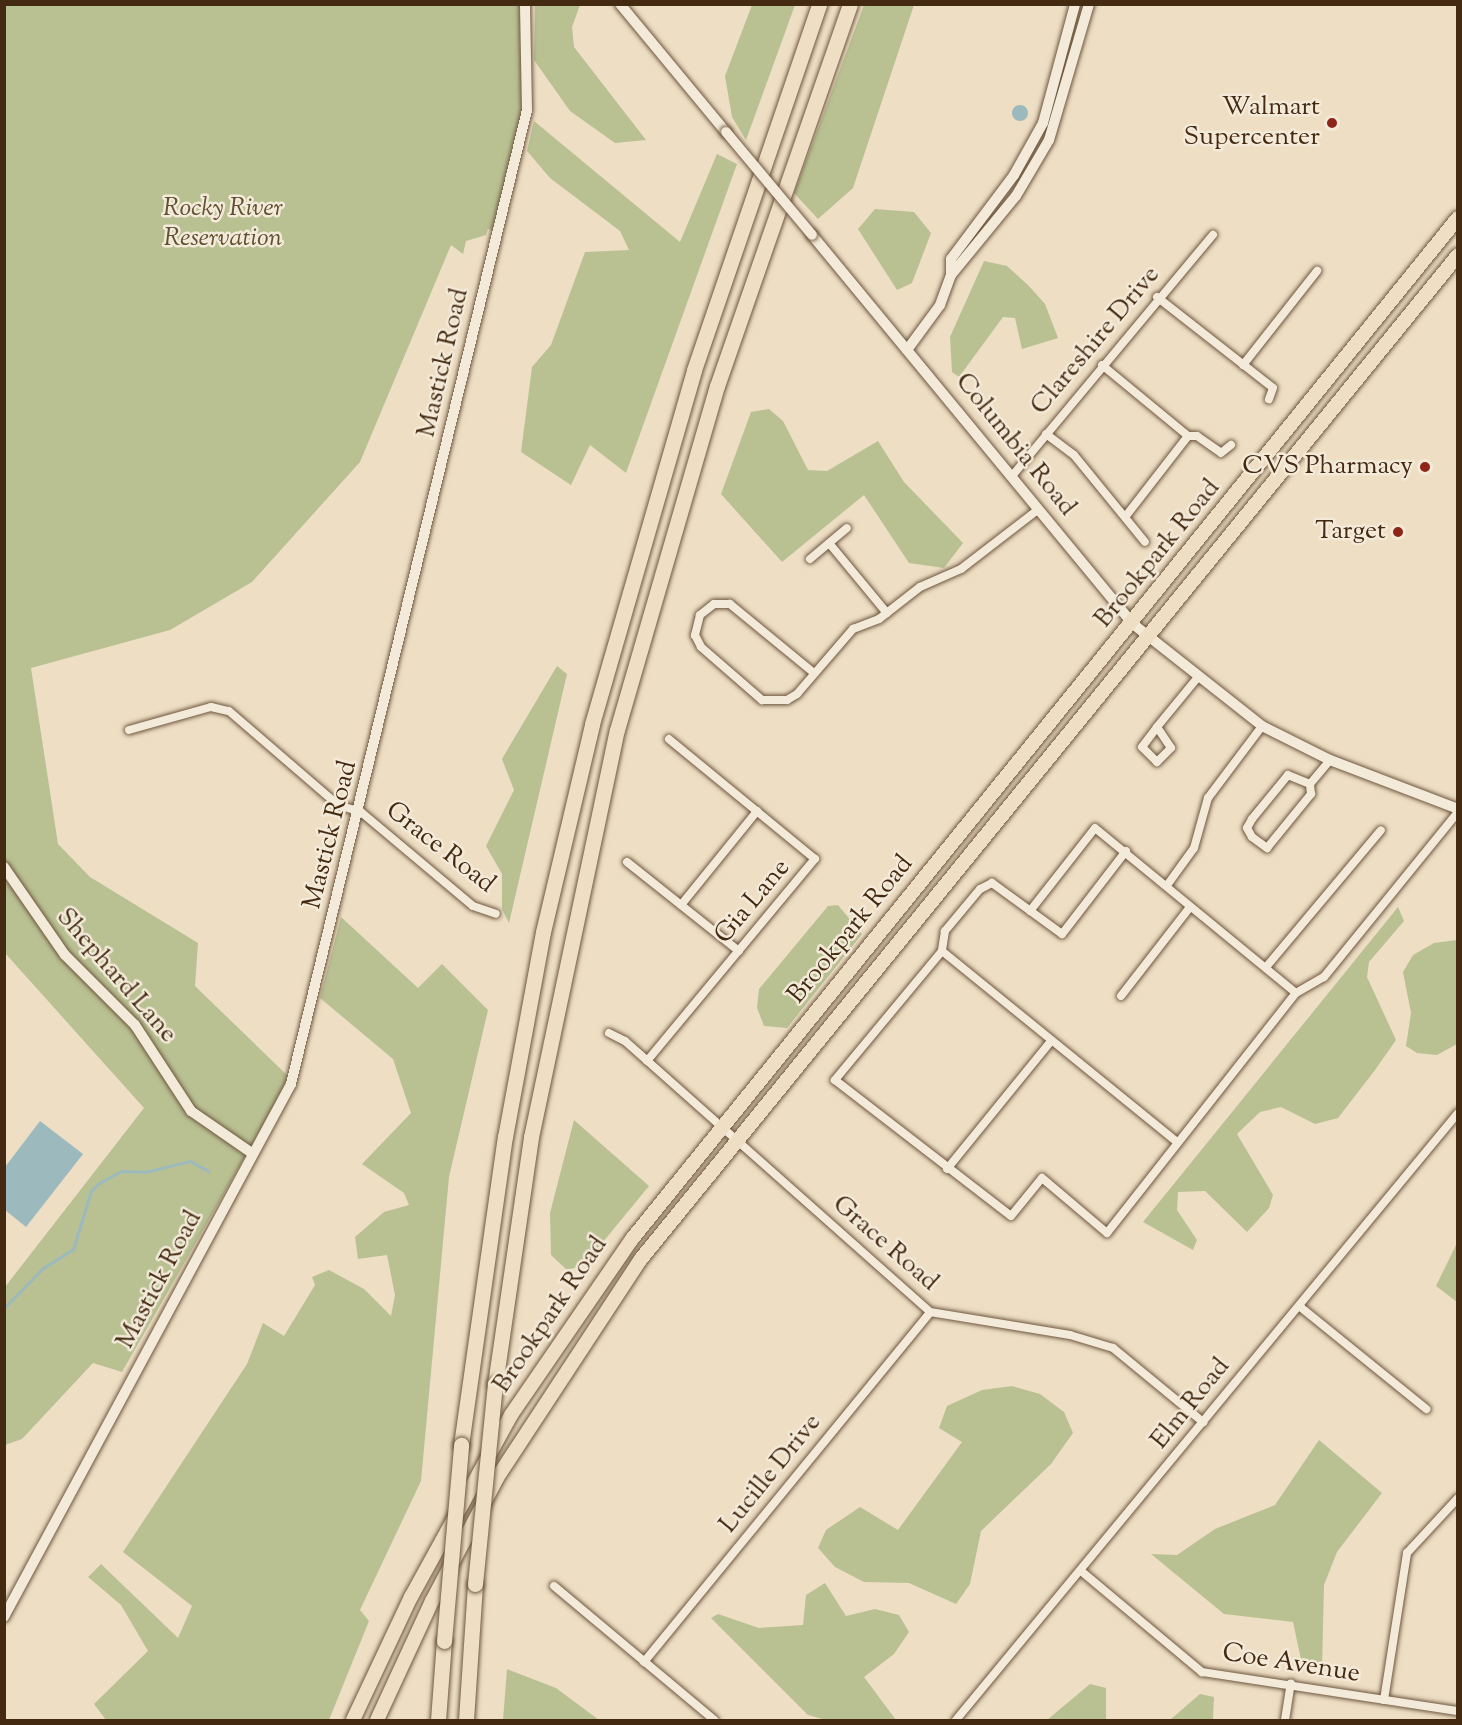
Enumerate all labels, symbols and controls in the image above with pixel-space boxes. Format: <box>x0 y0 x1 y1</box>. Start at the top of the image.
place label: Walmart Supercenter <box>1184 92 1320 154</box>
marker: Walmart Supercenter <box>1325 116 1339 130</box>
park label: Rocky River Reservation <box>163 193 283 255</box>
street label: Clareshire Drive <box>1025 260 1167 422</box>
street label: Mastick Road <box>412 285 476 441</box>
street label: Columbia Road <box>948 367 1082 523</box>
place label: CVS Pharmacy <box>1242 451 1413 483</box>
marker: CVS Pharmacy <box>1418 460 1432 474</box>
street label: Brookpark Road <box>1089 473 1227 635</box>
place label: Target <box>1315 516 1386 548</box>
marker: Target <box>1391 525 1405 539</box>
street label: Mastick Road <box>297 757 365 913</box>
street label: Grace Road <box>379 796 501 900</box>
street label: Brookpark Road <box>782 849 920 1011</box>
street label: Gia Lane <box>709 853 797 951</box>
street label: Shephard Lane <box>49 902 183 1050</box>
street label: Grace Road <box>826 1189 944 1299</box>
street label: Mastick Road <box>111 1206 209 1354</box>
street label: Brookpark Road <box>487 1231 615 1399</box>
street label: Elm Road <box>1145 1352 1237 1456</box>
street label: Lucille Drive <box>713 1408 829 1540</box>
street label: Coe Avenue <box>1220 1638 1362 1690</box>

